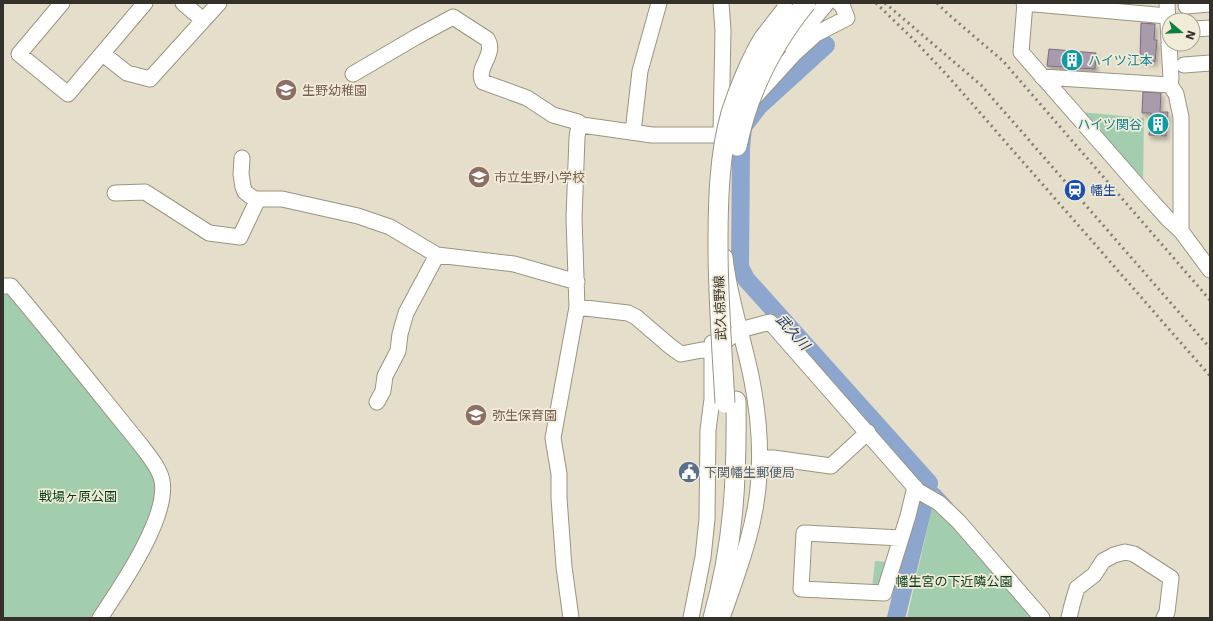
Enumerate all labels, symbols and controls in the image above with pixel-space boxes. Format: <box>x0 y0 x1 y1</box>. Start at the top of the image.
north arrow <box>1161 12 1201 52</box>
text: N <box>1182 29 1198 42</box>
building icon: ハイツ江本 <box>1059 47 1085 73</box>
place label: ハイツ江本 <box>1088 53 1153 68</box>
school or university icon: 生野幼稚園 <box>273 77 299 103</box>
place label: 生野幼稚園 <box>302 83 367 98</box>
building icon: ハイツ関谷 <box>1145 111 1171 137</box>
place label: ハイツ関谷 <box>1077 117 1142 132</box>
school or university icon: 市立生野小学校 <box>466 164 492 190</box>
place label: 市立生野小学校 <box>494 170 585 185</box>
station icon: 幡生 <box>1062 177 1088 203</box>
place label: 幡生 <box>1090 183 1116 198</box>
street label: 武久椋野線 <box>711 275 729 341</box>
water label: 武久川 <box>773 311 814 354</box>
school or university icon: 弥生保育園 <box>463 402 489 428</box>
place label: 弥生保育園 <box>492 408 557 423</box>
public building icon: 下関幡生郵便局 <box>676 459 702 485</box>
place label: 下関幡生郵便局 <box>704 465 795 480</box>
park label: 戦場ヶ原公園 <box>39 489 117 504</box>
park label: 幡生宮の下近隣公園 <box>895 574 1013 589</box>

